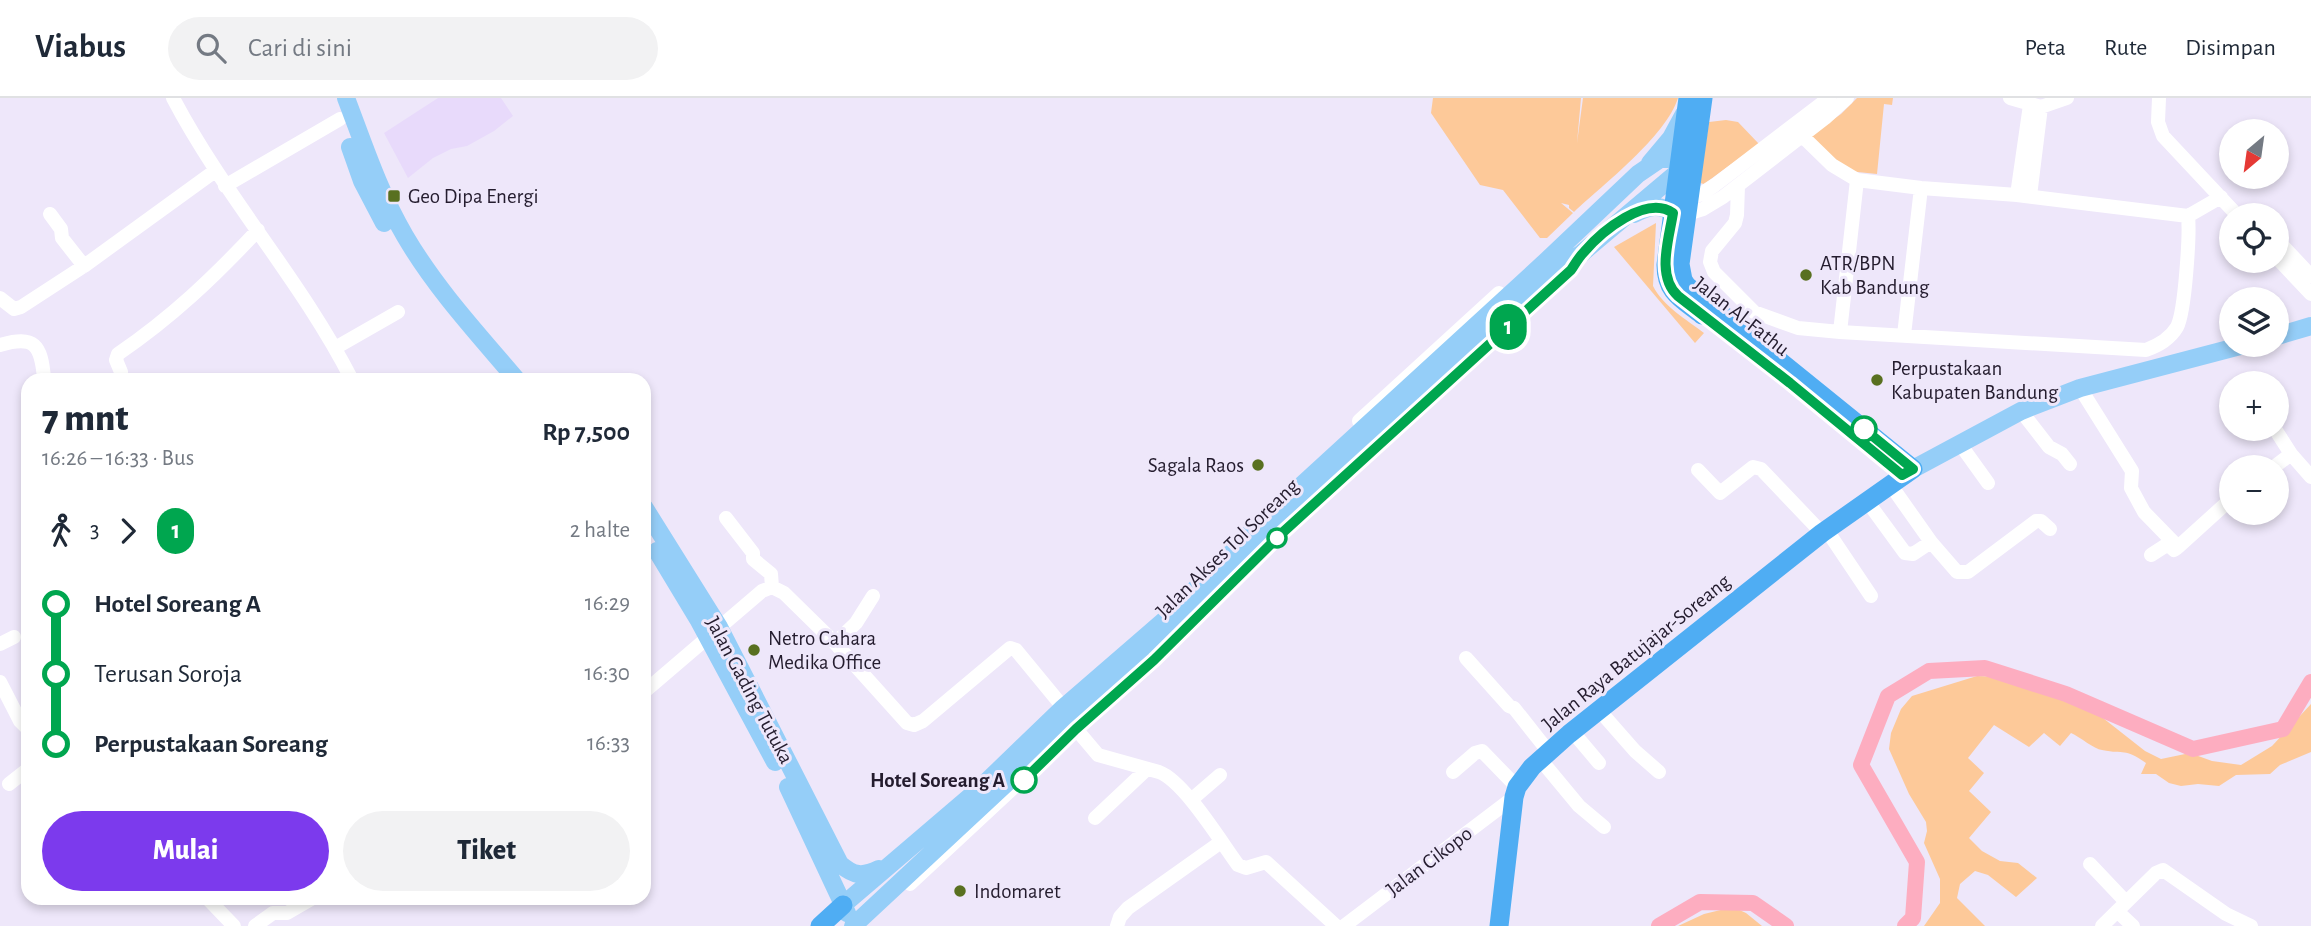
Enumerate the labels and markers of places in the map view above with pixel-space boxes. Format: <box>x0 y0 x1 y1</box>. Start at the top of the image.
place label: Geo Dipa Energi <box>408 186 539 207</box>
marker: Geo Dipa Energi <box>386 188 402 204</box>
place label: ATR/BPN Kab Bandung <box>1820 253 1930 298</box>
marker: ATR/BPN Kab Bandung <box>1798 267 1814 283</box>
place label: Perpustakaan Kabupaten Bandung <box>1891 358 2059 403</box>
marker: Perpustakaan Kabupaten Bandung <box>1869 372 1885 388</box>
unlabelled marker <box>1851 416 1877 442</box>
place label: Sagala Raos <box>1148 455 1244 476</box>
marker: Sagala Raos <box>1250 457 1266 473</box>
unlabelled marker <box>1267 528 1287 548</box>
place label: Netro Cahara Medika Office <box>768 628 881 673</box>
marker: Netro Cahara Medika Office <box>746 642 762 658</box>
marker: Hotel Soreang A <box>1011 767 1037 793</box>
place label: Hotel Soreang A <box>870 770 1005 791</box>
place label: Indomaret <box>974 881 1061 902</box>
marker: Indomaret <box>952 883 968 899</box>

